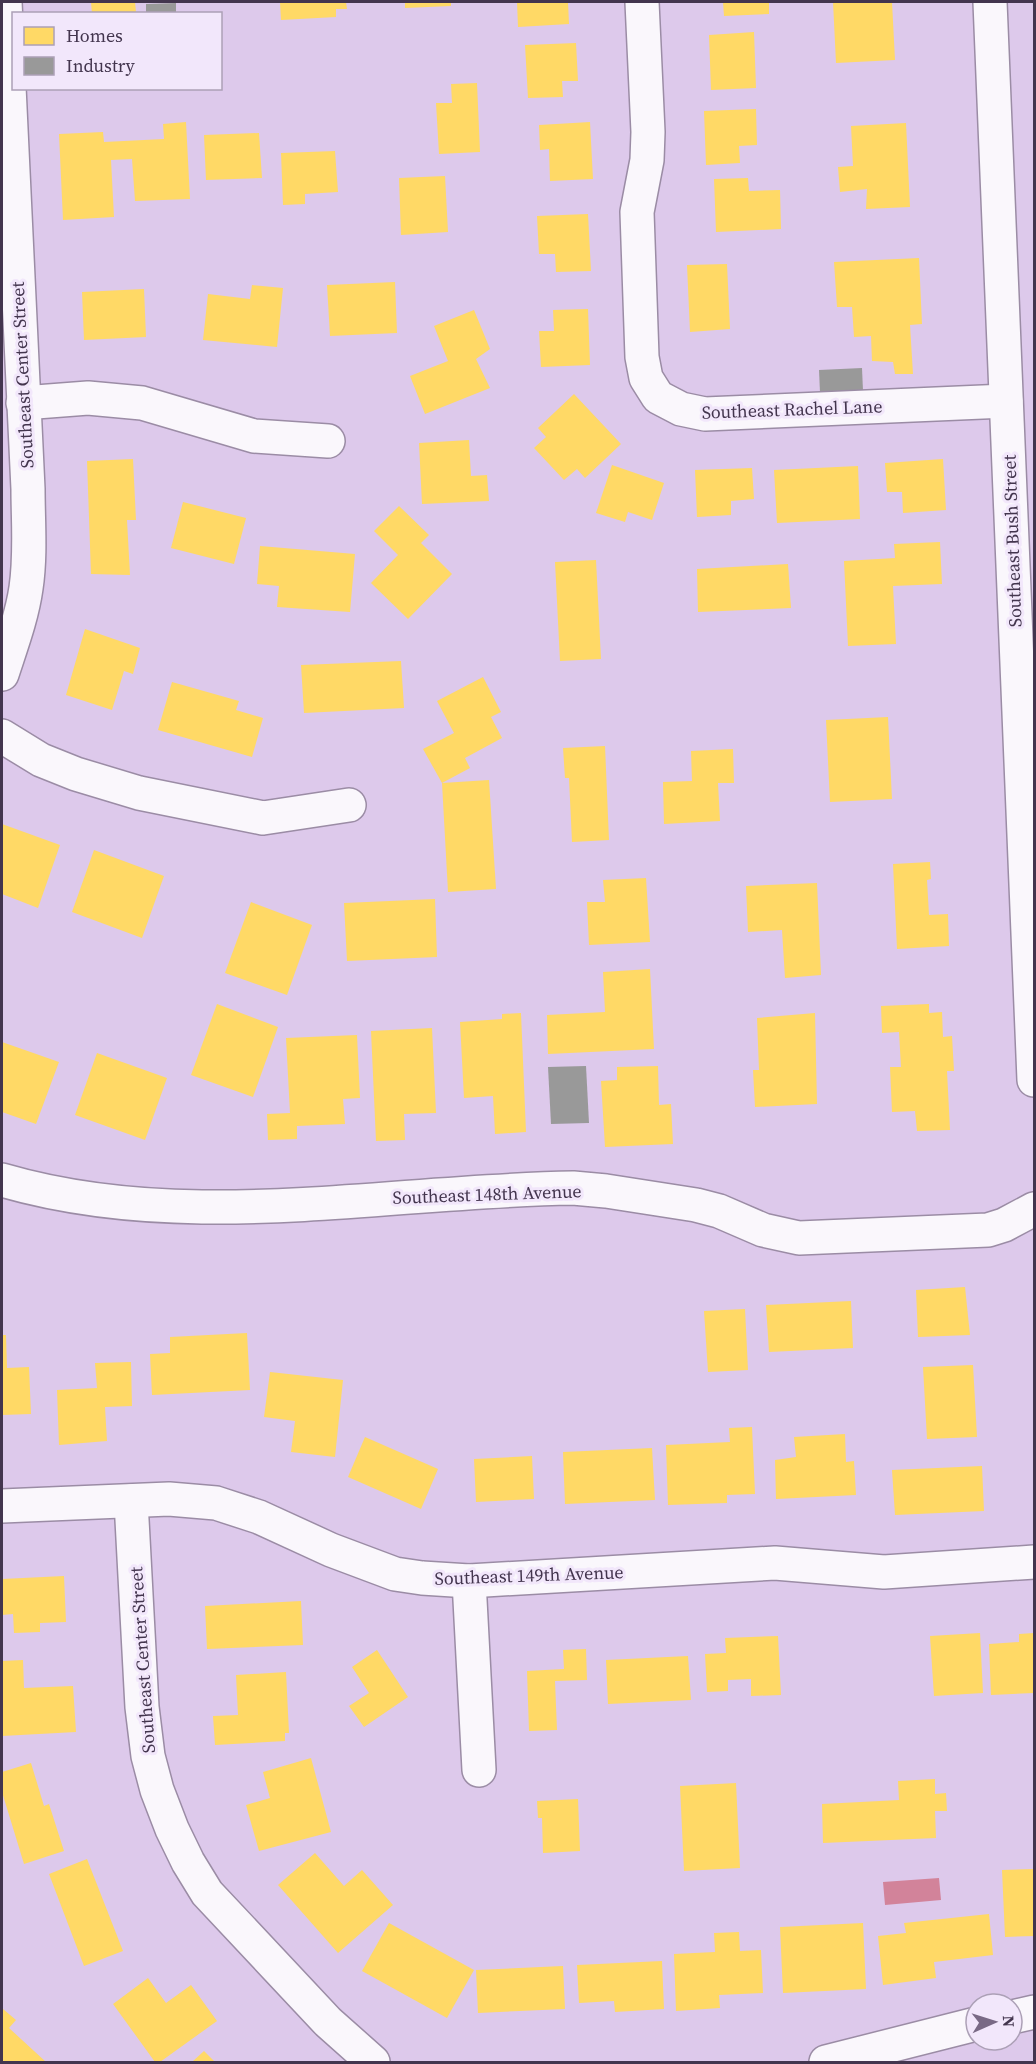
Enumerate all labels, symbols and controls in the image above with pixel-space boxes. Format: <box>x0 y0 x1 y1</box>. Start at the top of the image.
legend <box>12 12 222 90</box>
text: Homes <box>66 23 123 48</box>
text: Industry <box>66 53 136 78</box>
street label: Southeast Center Street <box>5 281 39 469</box>
street label: Southeast Rachel Lane <box>701 393 883 425</box>
street label: Southeast Bush Street <box>996 454 1028 628</box>
street label: Southeast 148th Avenue <box>392 1178 582 1210</box>
street label: Southeast 149th Avenue <box>434 1559 624 1591</box>
street label: Southeast Center Street <box>123 1566 161 1754</box>
north arrow <box>964 1992 1024 2052</box>
text: N <box>998 2015 1020 2028</box>

